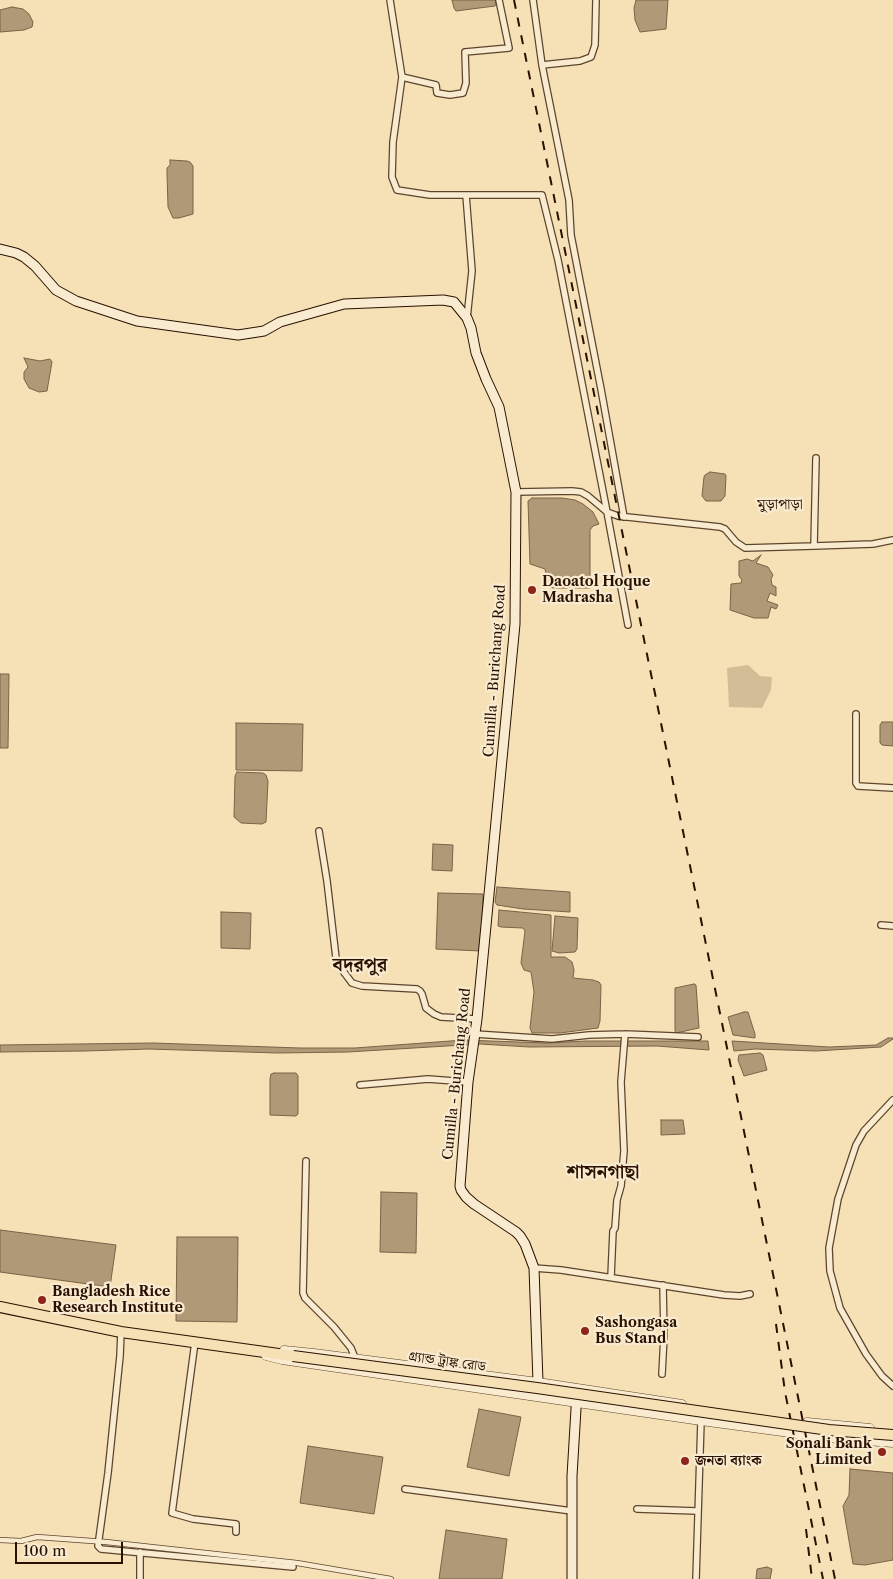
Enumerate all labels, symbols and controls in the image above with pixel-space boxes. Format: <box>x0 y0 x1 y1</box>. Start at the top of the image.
district label: মুড়াপাড়া <box>757 496 803 514</box>
place label: Daoatol Hoque Madrasha <box>542 574 650 606</box>
street label: Cumilla - Burichang Road <box>481 584 509 758</box>
marker: Daoatol Hoque Madrasha <box>526 584 538 596</box>
district label: বদরপুর <box>333 955 387 977</box>
street label: Cumilla - Burichang Road <box>440 987 474 1161</box>
district label: শাসনগাছা <box>567 1162 639 1184</box>
place label: Bangladesh Rice Research Institute <box>52 1284 183 1316</box>
marker: Bangladesh Rice Research Institute <box>36 1294 48 1306</box>
place label: Sashongasa Bus Stand <box>595 1315 677 1348</box>
marker: Sashongasa Bus Stand <box>579 1325 591 1337</box>
street label: গ্র্যান্ড ট্রাঙ্ক রোড <box>407 1348 487 1376</box>
place label: Sonali Bank Limited <box>786 1436 872 1468</box>
marker: Sonali Bank Limited <box>876 1446 888 1458</box>
place label: জনতা ব্যাংক <box>695 1453 762 1469</box>
marker: জনতা ব্যাংক <box>679 1455 691 1467</box>
scale bar <box>18 1532 125 1564</box>
text: 100 m <box>23 1541 66 1560</box>

